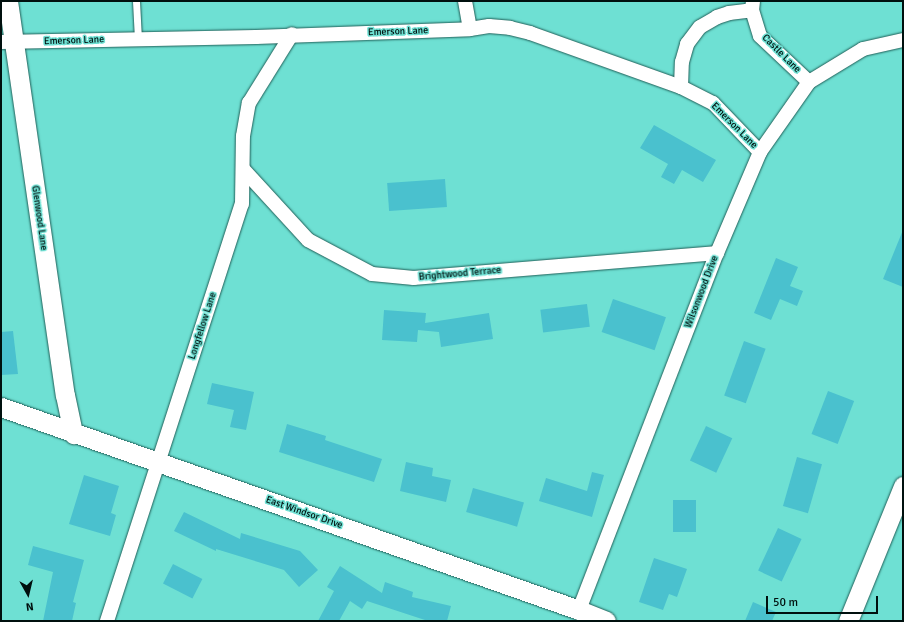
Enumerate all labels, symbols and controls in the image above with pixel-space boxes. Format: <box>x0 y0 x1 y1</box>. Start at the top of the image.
street label: Emerson Lane <box>368 25 428 39</box>
street label: Castle Lane <box>759 32 803 76</box>
street label: Emerson Lane <box>44 34 104 48</box>
street label: Emerson Lane <box>708 100 760 152</box>
street label: Glenwood Lane <box>29 185 49 251</box>
street label: Wilsonwood Drive <box>683 254 721 330</box>
street label: Brightwood Terrace <box>418 264 502 284</box>
street label: Longfellow Lane <box>186 291 220 361</box>
street label: East Windsor Drive <box>264 494 344 532</box>
north arrow <box>8 574 48 614</box>
scale bar <box>768 588 880 614</box>
text: 50 m <box>773 595 798 610</box>
text: N <box>25 599 34 613</box>

